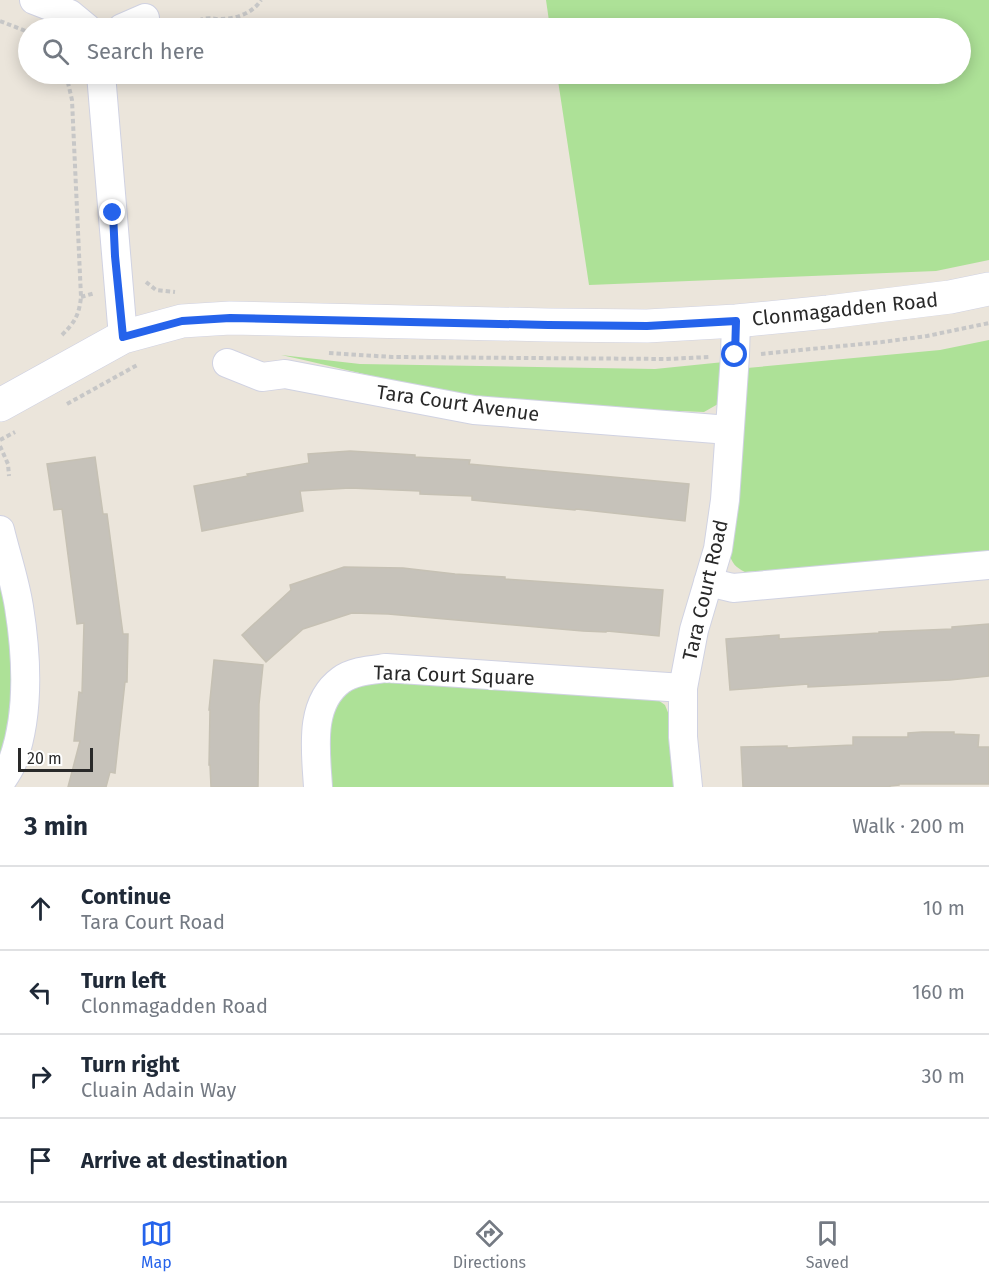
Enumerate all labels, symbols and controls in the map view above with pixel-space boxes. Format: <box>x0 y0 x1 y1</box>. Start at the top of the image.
search box <box>18 18 971 84</box>
icon: search <box>39 35 72 68</box>
text: Search here <box>87 38 205 65</box>
route end <box>99 199 125 225</box>
street label: Clonmagadden Road <box>751 287 939 331</box>
route start <box>721 341 747 367</box>
street label: Tara Court Avenue <box>375 380 541 426</box>
street label: Tara Court Road <box>677 517 733 663</box>
street label: Tara Court Square <box>373 660 535 690</box>
scale bar <box>18 745 93 772</box>
text: 20 m <box>27 749 62 768</box>
text: 3 min <box>24 811 88 842</box>
text: Walk · 200 m <box>852 814 965 838</box>
text: Continue <box>81 883 171 910</box>
icon: ahead <box>24 892 57 925</box>
text: 10 m <box>923 896 965 920</box>
text: Tara Court Road <box>81 910 225 934</box>
text: Turn left <box>81 967 166 994</box>
icon: left <box>24 976 57 1009</box>
text: 160 m <box>912 980 965 1004</box>
text: Clonmagadden Road <box>81 994 268 1018</box>
text: Turn right <box>81 1051 180 1078</box>
icon: right <box>24 1060 57 1093</box>
text: 30 m <box>921 1064 965 1088</box>
text: Cluain Adain Way <box>81 1078 236 1102</box>
icon: arrive <box>24 1144 57 1177</box>
text: Arrive at destination <box>81 1147 288 1174</box>
tab: Map <box>140 1217 173 1272</box>
tab: Directions <box>453 1217 526 1272</box>
tab: Saved <box>806 1217 849 1272</box>

